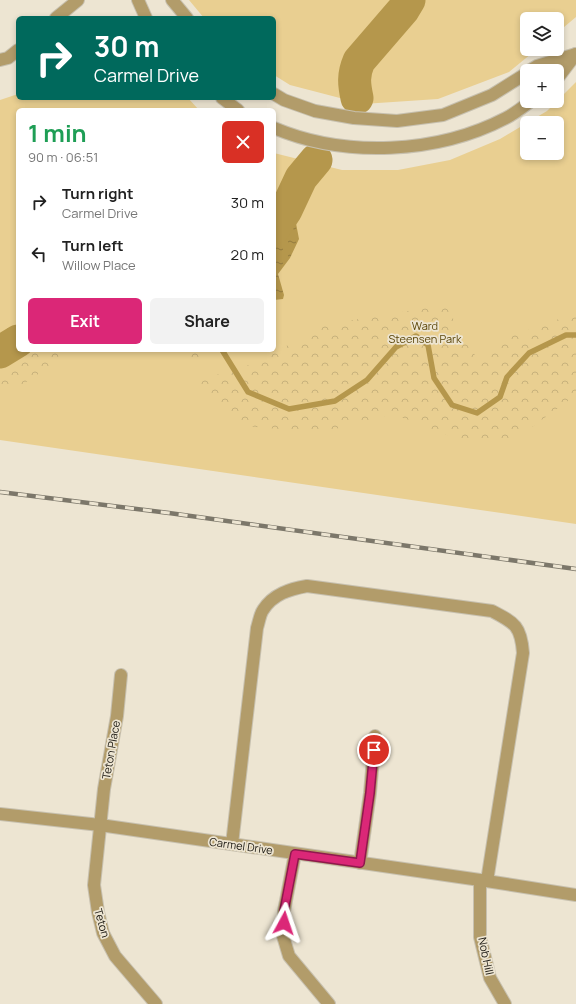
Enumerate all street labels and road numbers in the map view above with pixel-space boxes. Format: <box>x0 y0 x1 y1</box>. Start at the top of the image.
street label: Teton Place <box>98 719 123 780</box>
street label: Carmel Drive <box>208 834 274 857</box>
street label: Teton <box>91 907 114 939</box>
street label: Nob Hill <box>475 936 498 976</box>

